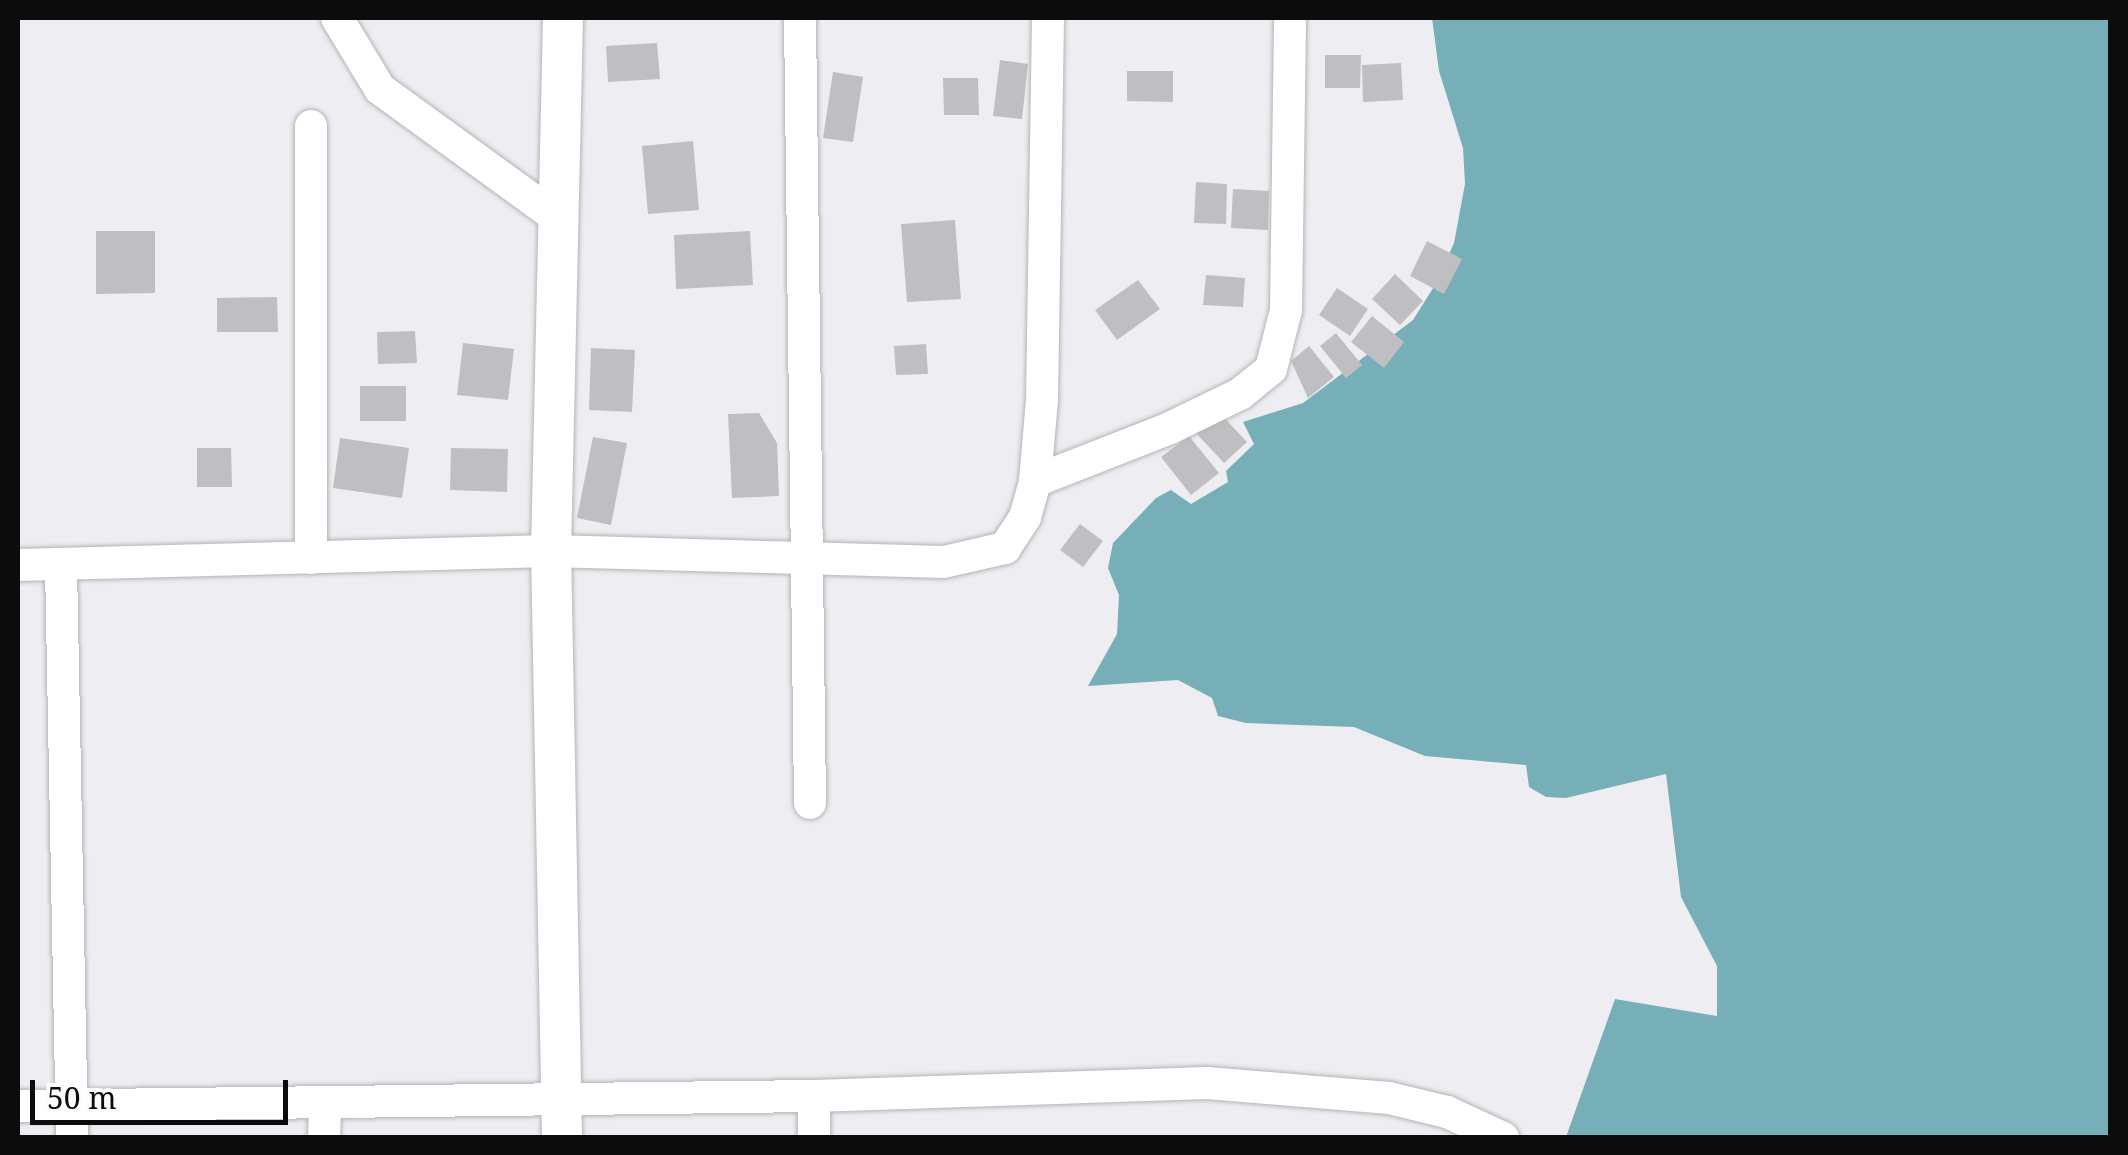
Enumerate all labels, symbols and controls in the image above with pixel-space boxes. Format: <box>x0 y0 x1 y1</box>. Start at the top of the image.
scale bar <box>35 1060 292 1122</box>
text: 50 m <box>47 1077 117 1118</box>

